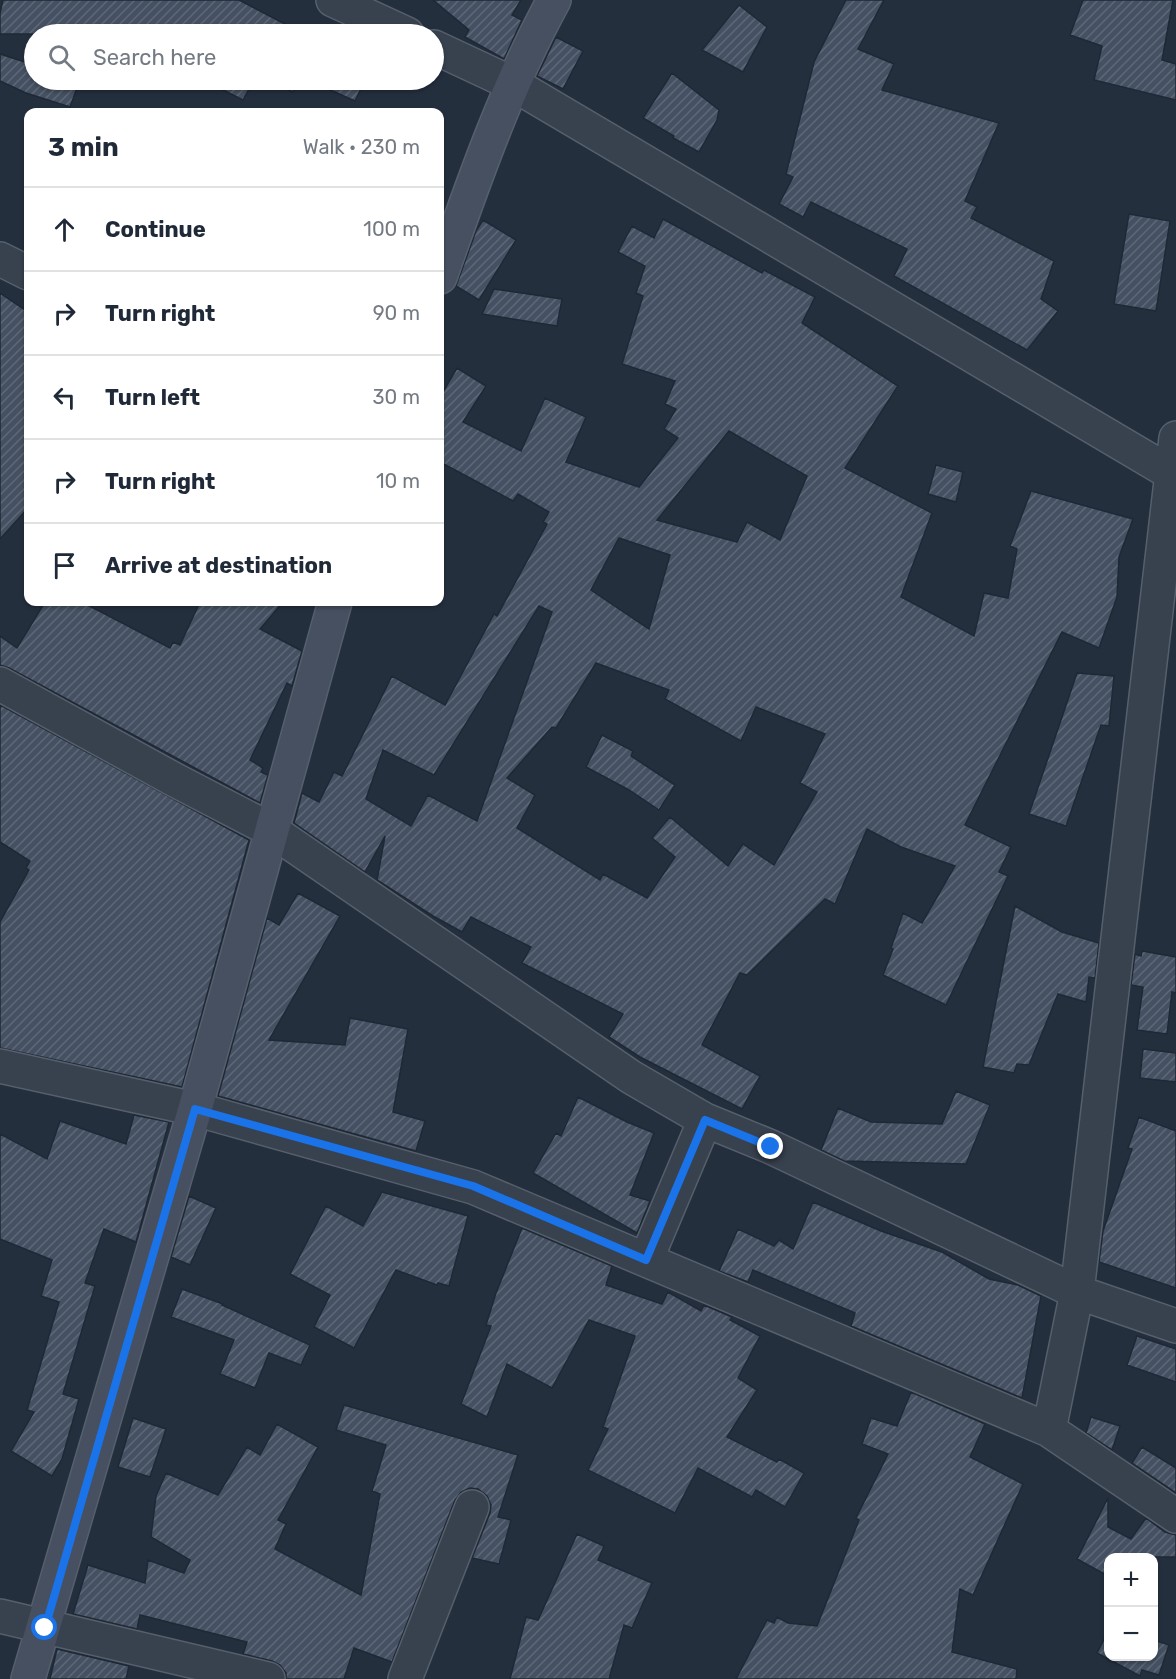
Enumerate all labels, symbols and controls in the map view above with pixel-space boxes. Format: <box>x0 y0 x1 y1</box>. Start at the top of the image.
search box <box>24 24 444 90</box>
icon: search <box>45 41 78 74</box>
text: Search here <box>93 44 216 71</box>
text: 3 min <box>48 132 119 163</box>
text: Walk · 230 m <box>303 135 420 159</box>
icon: ahead <box>48 213 81 246</box>
text: Continue <box>105 216 206 243</box>
text: 100 m <box>363 217 420 241</box>
icon: right <box>48 297 81 330</box>
text: Turn right <box>105 300 215 327</box>
text: 90 m <box>373 301 420 325</box>
icon: left <box>48 381 81 414</box>
text: Turn left <box>105 384 200 411</box>
text: 30 m <box>373 385 420 409</box>
icon: right <box>48 465 81 498</box>
text: Turn right <box>105 468 215 495</box>
text: 10 m <box>376 469 420 493</box>
icon: arrive <box>48 549 81 582</box>
text: Arrive at destination <box>105 552 332 579</box>
route end <box>757 1133 783 1159</box>
map controls <box>1104 1553 1158 1661</box>
button: + <box>1104 1553 1158 1607</box>
button: − <box>1104 1607 1158 1661</box>
route start <box>31 1614 57 1640</box>

